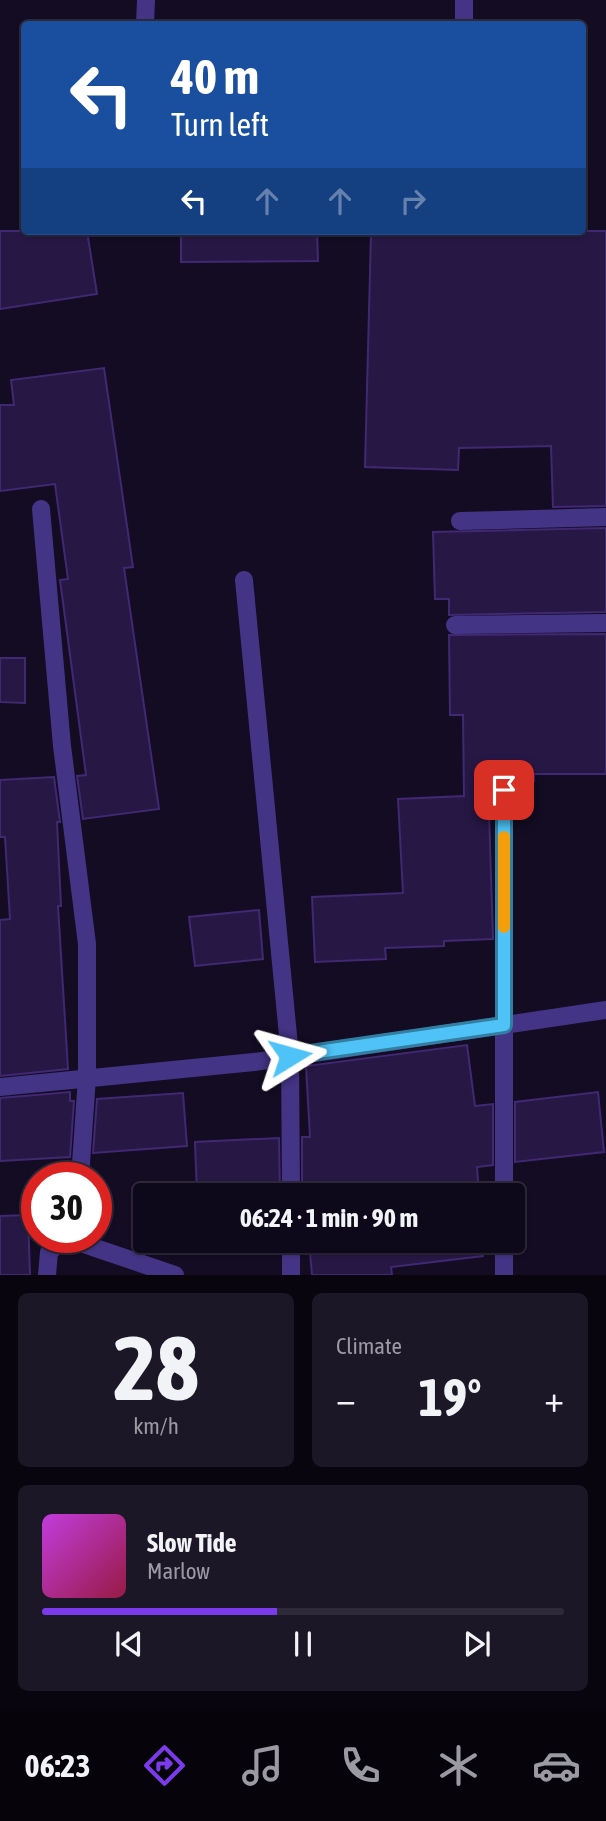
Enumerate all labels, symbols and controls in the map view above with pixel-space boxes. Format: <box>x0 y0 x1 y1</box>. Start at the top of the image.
text: 40 m <box>171 48 259 104</box>
icon: left <box>56 49 147 140</box>
text: Turn left <box>171 106 269 143</box>
icon: left <box>175 182 213 220</box>
icon: ahead <box>248 182 286 220</box>
icon: ahead <box>321 182 359 220</box>
icon: right <box>394 182 432 220</box>
pin <box>474 760 534 820</box>
icon: arrive <box>485 771 523 809</box>
position arrow <box>253 1019 327 1093</box>
speed limit sign: 30 <box>21 1162 112 1253</box>
text: 06:24 · 1 min · 90 m <box>240 1203 418 1233</box>
text: 28 <box>113 1315 199 1419</box>
text: Climate <box>336 1333 402 1359</box>
text: 19° <box>418 1367 482 1427</box>
text: − <box>336 1377 356 1420</box>
text: + <box>544 1377 564 1420</box>
text: km/h <box>133 1413 179 1439</box>
text: Slow Tide <box>147 1528 237 1558</box>
text: Marlow <box>147 1558 210 1584</box>
icon: previous <box>110 1625 148 1663</box>
icon: pause <box>284 1625 322 1663</box>
icon: next <box>458 1625 496 1663</box>
icon: directions <box>140 1741 189 1790</box>
icon: music <box>238 1741 287 1790</box>
icon: phone <box>336 1741 385 1790</box>
icon: climate <box>434 1741 483 1790</box>
icon: car <box>532 1741 581 1790</box>
text: 06:23 <box>25 1747 90 1784</box>

